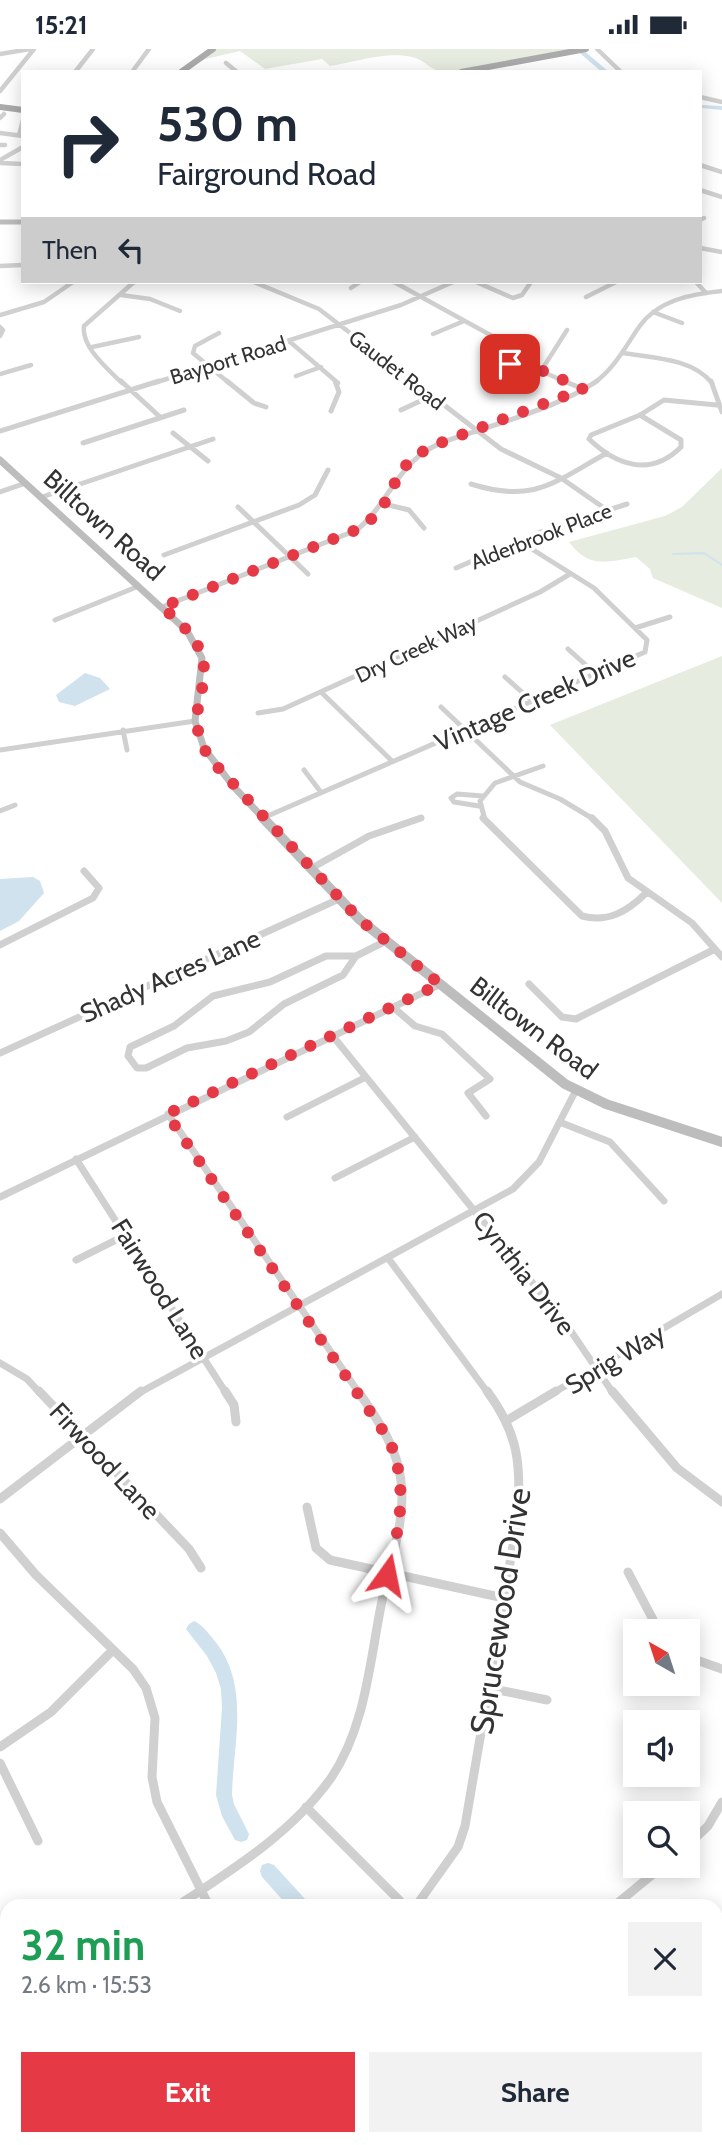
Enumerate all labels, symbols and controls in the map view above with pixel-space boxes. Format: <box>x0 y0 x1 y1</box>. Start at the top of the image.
text: 15:21 <box>35 9 88 41</box>
text: 530 m <box>157 94 298 153</box>
icon: right <box>42 98 133 189</box>
text: Fairground Road <box>157 154 376 193</box>
icon: left <box>112 231 150 269</box>
text: Then <box>42 234 98 266</box>
street label: Gaudet Road <box>344 325 450 415</box>
street label: Bayport Road <box>167 330 289 390</box>
pin <box>480 334 540 394</box>
icon: arrive <box>491 345 529 383</box>
street label: Billtown Road <box>37 462 171 588</box>
street label: Alderbrook Place <box>467 498 615 574</box>
street label: Dry Creek Way <box>351 610 481 688</box>
street label: Vintage Creek Drive <box>430 641 640 759</box>
street label: Shady Acres Lane <box>75 922 265 1030</box>
street label: Billtown Road <box>464 970 604 1086</box>
street label: Cynthia Drive <box>466 1205 582 1341</box>
street label: Fairwood Lane <box>104 1213 216 1365</box>
street label: Sprig Way <box>559 1317 671 1401</box>
street label: Firwood Lane <box>43 1396 167 1526</box>
street label: Sprucewood Drive <box>461 1485 539 1737</box>
position arrow <box>350 1538 424 1612</box>
north arrow <box>623 1619 700 1696</box>
map controls <box>623 1619 700 1878</box>
button: sound <box>623 1710 700 1787</box>
button: search <box>623 1801 700 1878</box>
text: 32 min <box>21 1919 145 1971</box>
button: close <box>628 1922 702 1996</box>
text: 2.6 km · 15:53 <box>21 1971 152 1999</box>
button: Exit <box>21 2052 355 2132</box>
button: Share <box>369 2052 702 2132</box>

